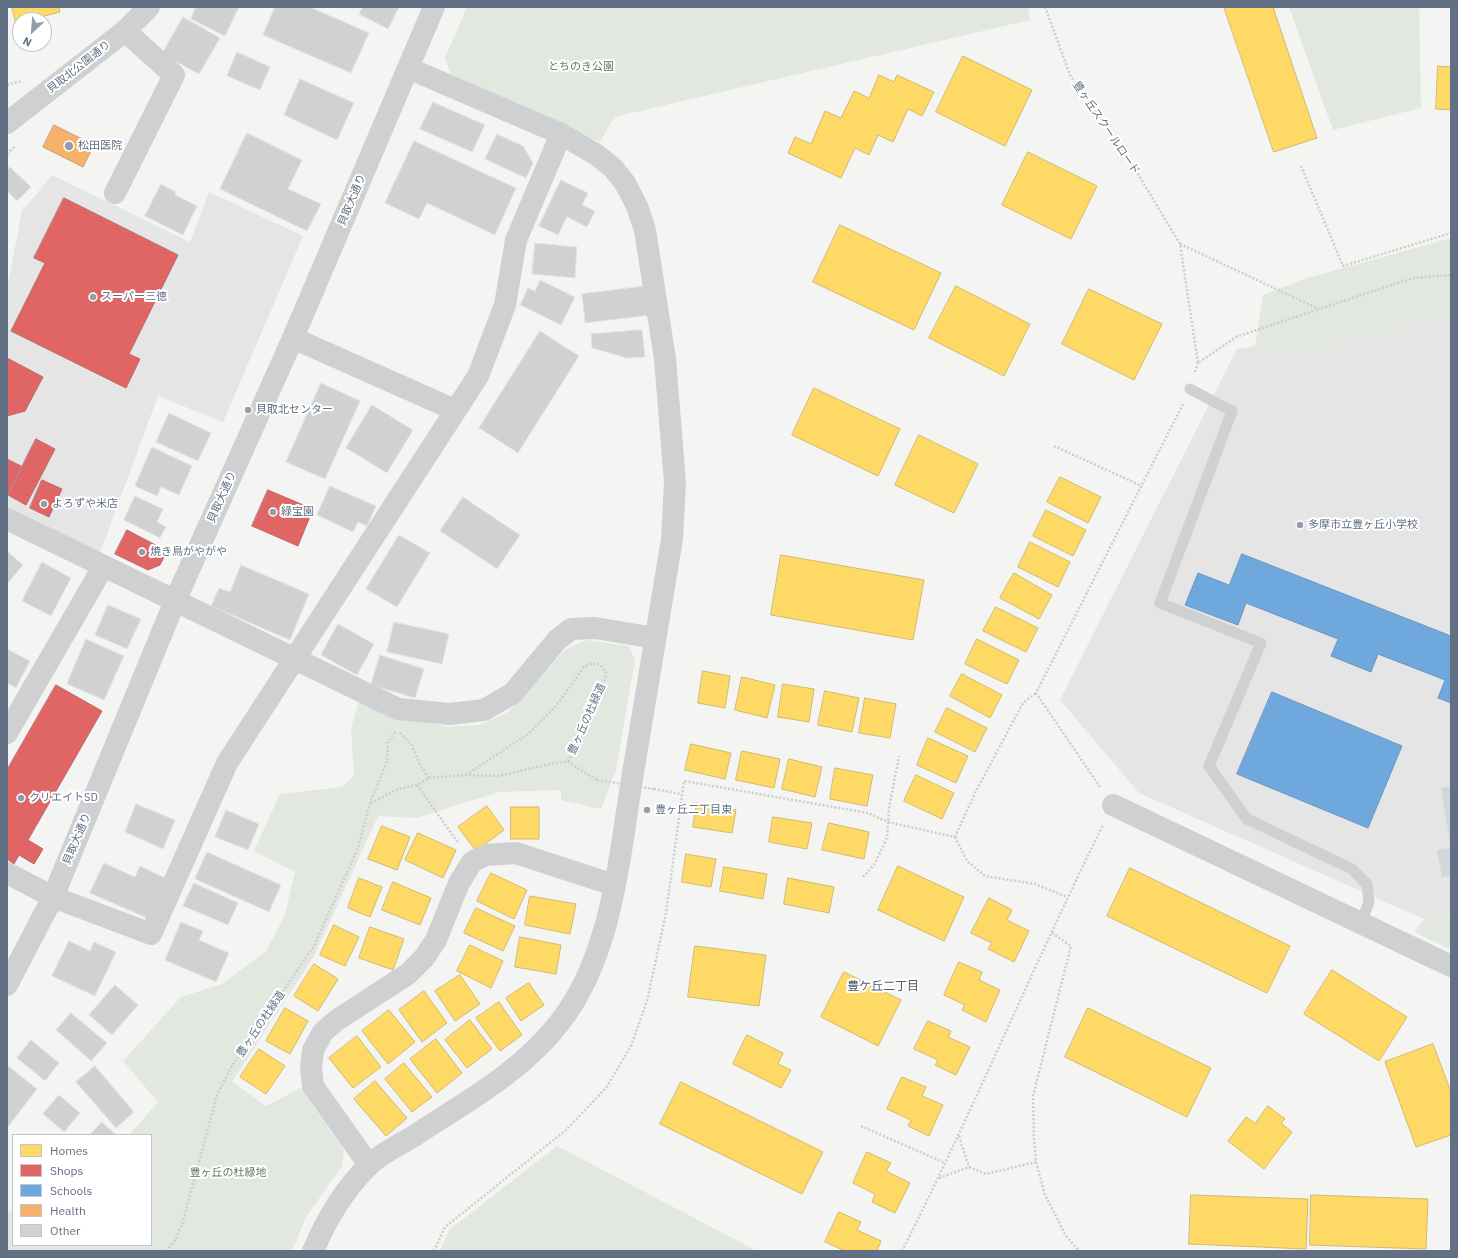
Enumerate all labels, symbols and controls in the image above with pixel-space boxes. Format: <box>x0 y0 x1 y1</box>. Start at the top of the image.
north arrow <box>12 12 52 52</box>
text: N <box>21 34 34 50</box>
street label: 貝取北公園通り <box>45 38 113 96</box>
park label: とちのき公園 <box>548 60 614 74</box>
street label: 豊ヶ丘スクールロード <box>1070 79 1142 177</box>
place label: 松田医院 <box>78 139 122 153</box>
marker: 松田医院 <box>63 140 75 152</box>
street label: 貝取大通り <box>335 172 369 228</box>
place label: スーパー三徳 <box>101 290 167 304</box>
marker: スーパー三徳 <box>88 292 98 302</box>
place label: 貝取北センター <box>256 403 333 417</box>
marker: 貝取北センター <box>243 405 253 415</box>
street label: 貝取大通り <box>205 469 239 525</box>
place label: よろずや米店 <box>52 497 118 511</box>
marker: よろずや米店 <box>39 499 49 509</box>
place label: 緑宝園 <box>281 505 314 519</box>
marker: 緑宝園 <box>268 507 278 517</box>
place label: 多摩市立豊ヶ丘小学校 <box>1308 518 1418 532</box>
marker: 多摩市立豊ヶ丘小学校 <box>1295 520 1305 530</box>
place label: 焼き鳥がやがや <box>150 545 227 559</box>
marker: 焼き鳥がやがや <box>137 547 147 557</box>
street label: 豊ヶ丘の杜緑道 <box>565 681 609 757</box>
place label: クリエイトSD <box>29 791 98 805</box>
marker: クリエイトSD <box>16 793 26 803</box>
place label: 豊ヶ丘二丁目東 <box>655 803 732 817</box>
marker: 豊ヶ丘二丁目東 <box>642 805 652 815</box>
street label: 貝取大通り <box>60 811 94 867</box>
district label: 豊ケ丘二丁目 <box>847 980 919 994</box>
street label: 豊ヶ丘の杜緑道 <box>234 988 288 1060</box>
legend <box>12 1134 152 1246</box>
text: Homes <box>50 1143 88 1158</box>
text: Shops <box>50 1163 83 1178</box>
park label: 豊ヶ丘の杜緑地 <box>190 1166 266 1180</box>
text: Schools <box>50 1183 92 1198</box>
text: Health <box>50 1203 86 1218</box>
text: Other <box>50 1223 81 1238</box>

